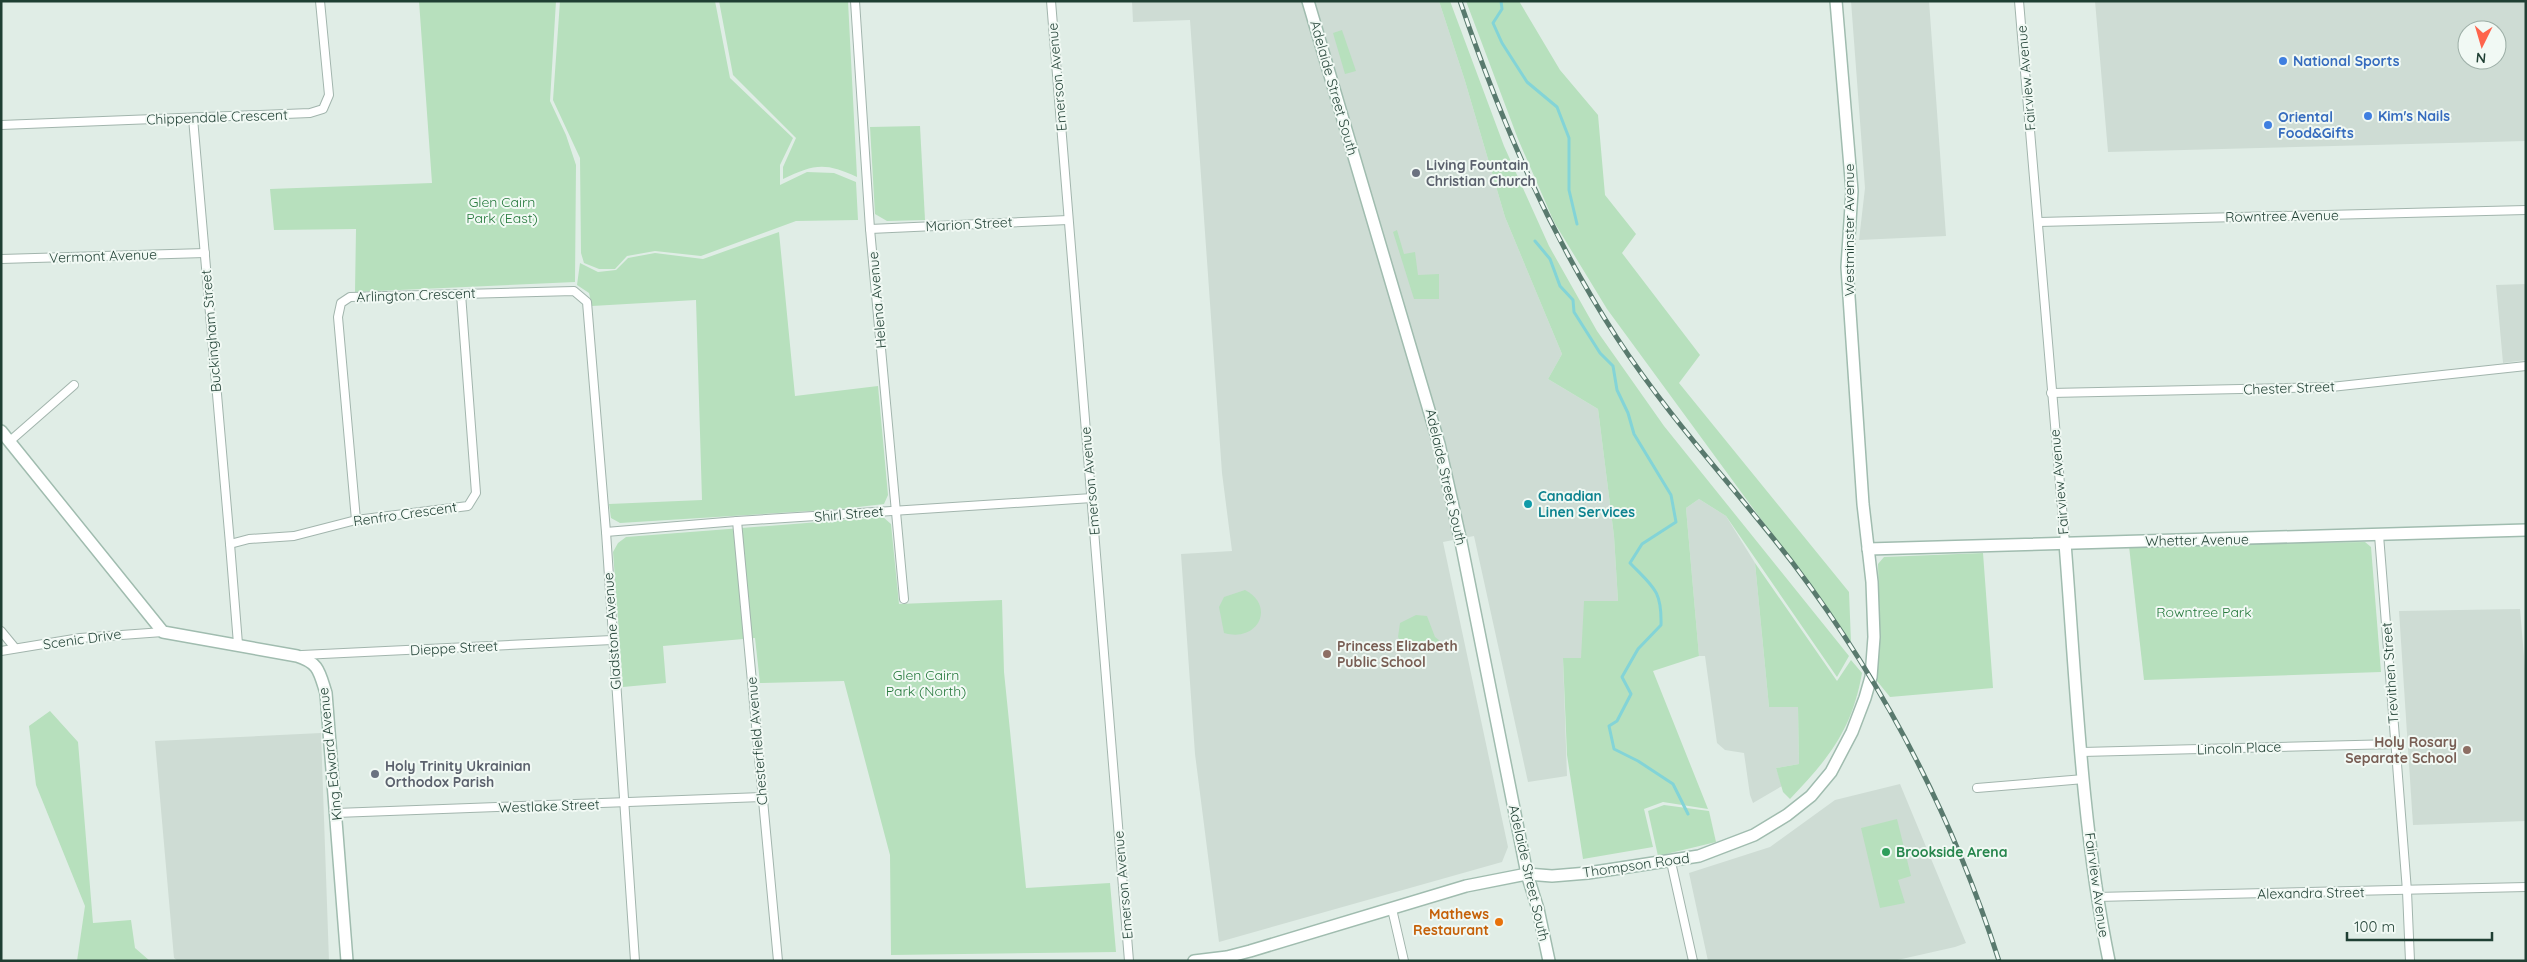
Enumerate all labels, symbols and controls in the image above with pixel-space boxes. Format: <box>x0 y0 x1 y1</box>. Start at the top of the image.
street label: Adelaide Street South <box>1306 18 1362 158</box>
north arrow <box>2457 20 2507 70</box>
street label: Emerson Avenue <box>1043 22 1071 132</box>
street label: Fairview Avenue <box>2012 24 2040 131</box>
text: N <box>2475 49 2487 67</box>
place label: National Sports <box>2293 52 2400 70</box>
marker: National Sports <box>2277 55 2289 67</box>
street label: Chippendale Crescent <box>146 106 288 128</box>
place label: Kim's Nails <box>2378 107 2450 125</box>
place label: Oriental Food&Gifts <box>2278 108 2354 142</box>
marker: Kim's Nails <box>2362 110 2374 122</box>
marker: Oriental Food&Gifts <box>2262 119 2274 131</box>
place label: Living Fountain Christian Church <box>1426 156 1536 190</box>
street label: Westminster Avenue <box>1840 164 1858 296</box>
marker: Living Fountain Christian Church <box>1410 167 1422 179</box>
park label: Glen Cairn Park (East) <box>466 193 538 227</box>
street label: Rowntree Avenue <box>2225 206 2339 226</box>
street label: Marion Street <box>925 213 1013 235</box>
street label: Vermont Avenue <box>49 245 157 267</box>
street label: Helena Avenue <box>864 251 890 349</box>
street label: Buckingham Street <box>197 269 225 393</box>
street label: Arlington Crescent <box>356 284 476 306</box>
street label: Chester Street <box>2243 377 2335 399</box>
street label: Adelaide Street South <box>1422 407 1470 547</box>
street label: Emerson Avenue <box>1076 426 1104 536</box>
street label: Fairview Avenue <box>2045 428 2073 535</box>
place label: Canadian Linen Services <box>1538 487 1635 521</box>
street label: Renfro Crescent <box>352 498 458 530</box>
marker: Canadian Linen Services <box>1522 498 1534 510</box>
street label: Shirl Street <box>814 502 885 526</box>
street label: Whetter Avenue <box>2145 530 2249 550</box>
street label: Gladstone Avenue <box>599 572 625 690</box>
park label: Rowntree Park <box>2156 603 2252 621</box>
street label: Trevithen Street <box>2377 621 2403 724</box>
street label: Scenic Drive <box>42 625 122 653</box>
street label: Dieppe Street <box>410 637 499 659</box>
place label: Princess Elizabeth Public School <box>1337 637 1458 671</box>
marker: Princess Elizabeth Public School <box>1321 648 1333 660</box>
park label: Glen Cairn Park (North) <box>886 666 966 700</box>
street label: Chesterfield Avenue <box>742 676 772 806</box>
street label: King Edward Avenue <box>314 686 346 821</box>
place label: Holy Rosary Separate School <box>2345 733 2457 767</box>
street label: Lincoln Place <box>2196 738 2282 758</box>
marker: Holy Rosary Separate School <box>2461 744 2473 756</box>
place label: Holy Trinity Ukrainian Orthodox Parish <box>385 757 531 791</box>
marker: Holy Trinity Ukrainian Orthodox Parish <box>369 768 381 780</box>
street label: Westlake Street <box>498 795 600 817</box>
street label: Adelaide Street South <box>1505 803 1553 943</box>
street label: Emerson Avenue <box>1109 830 1137 940</box>
street label: Fairview Avenue <box>2081 831 2113 939</box>
place label: Brookside Arena <box>1896 843 2007 861</box>
marker: Brookside Arena <box>1880 846 1892 858</box>
street label: Thompson Road <box>1581 849 1691 881</box>
street label: Alexandra Street <box>2257 883 2365 903</box>
place label: Mathews Restaurant <box>1413 905 1489 939</box>
scale bar <box>2347 910 2492 942</box>
marker: Mathews Restaurant <box>1493 916 1505 928</box>
text: 100 m <box>2354 917 2395 936</box>

